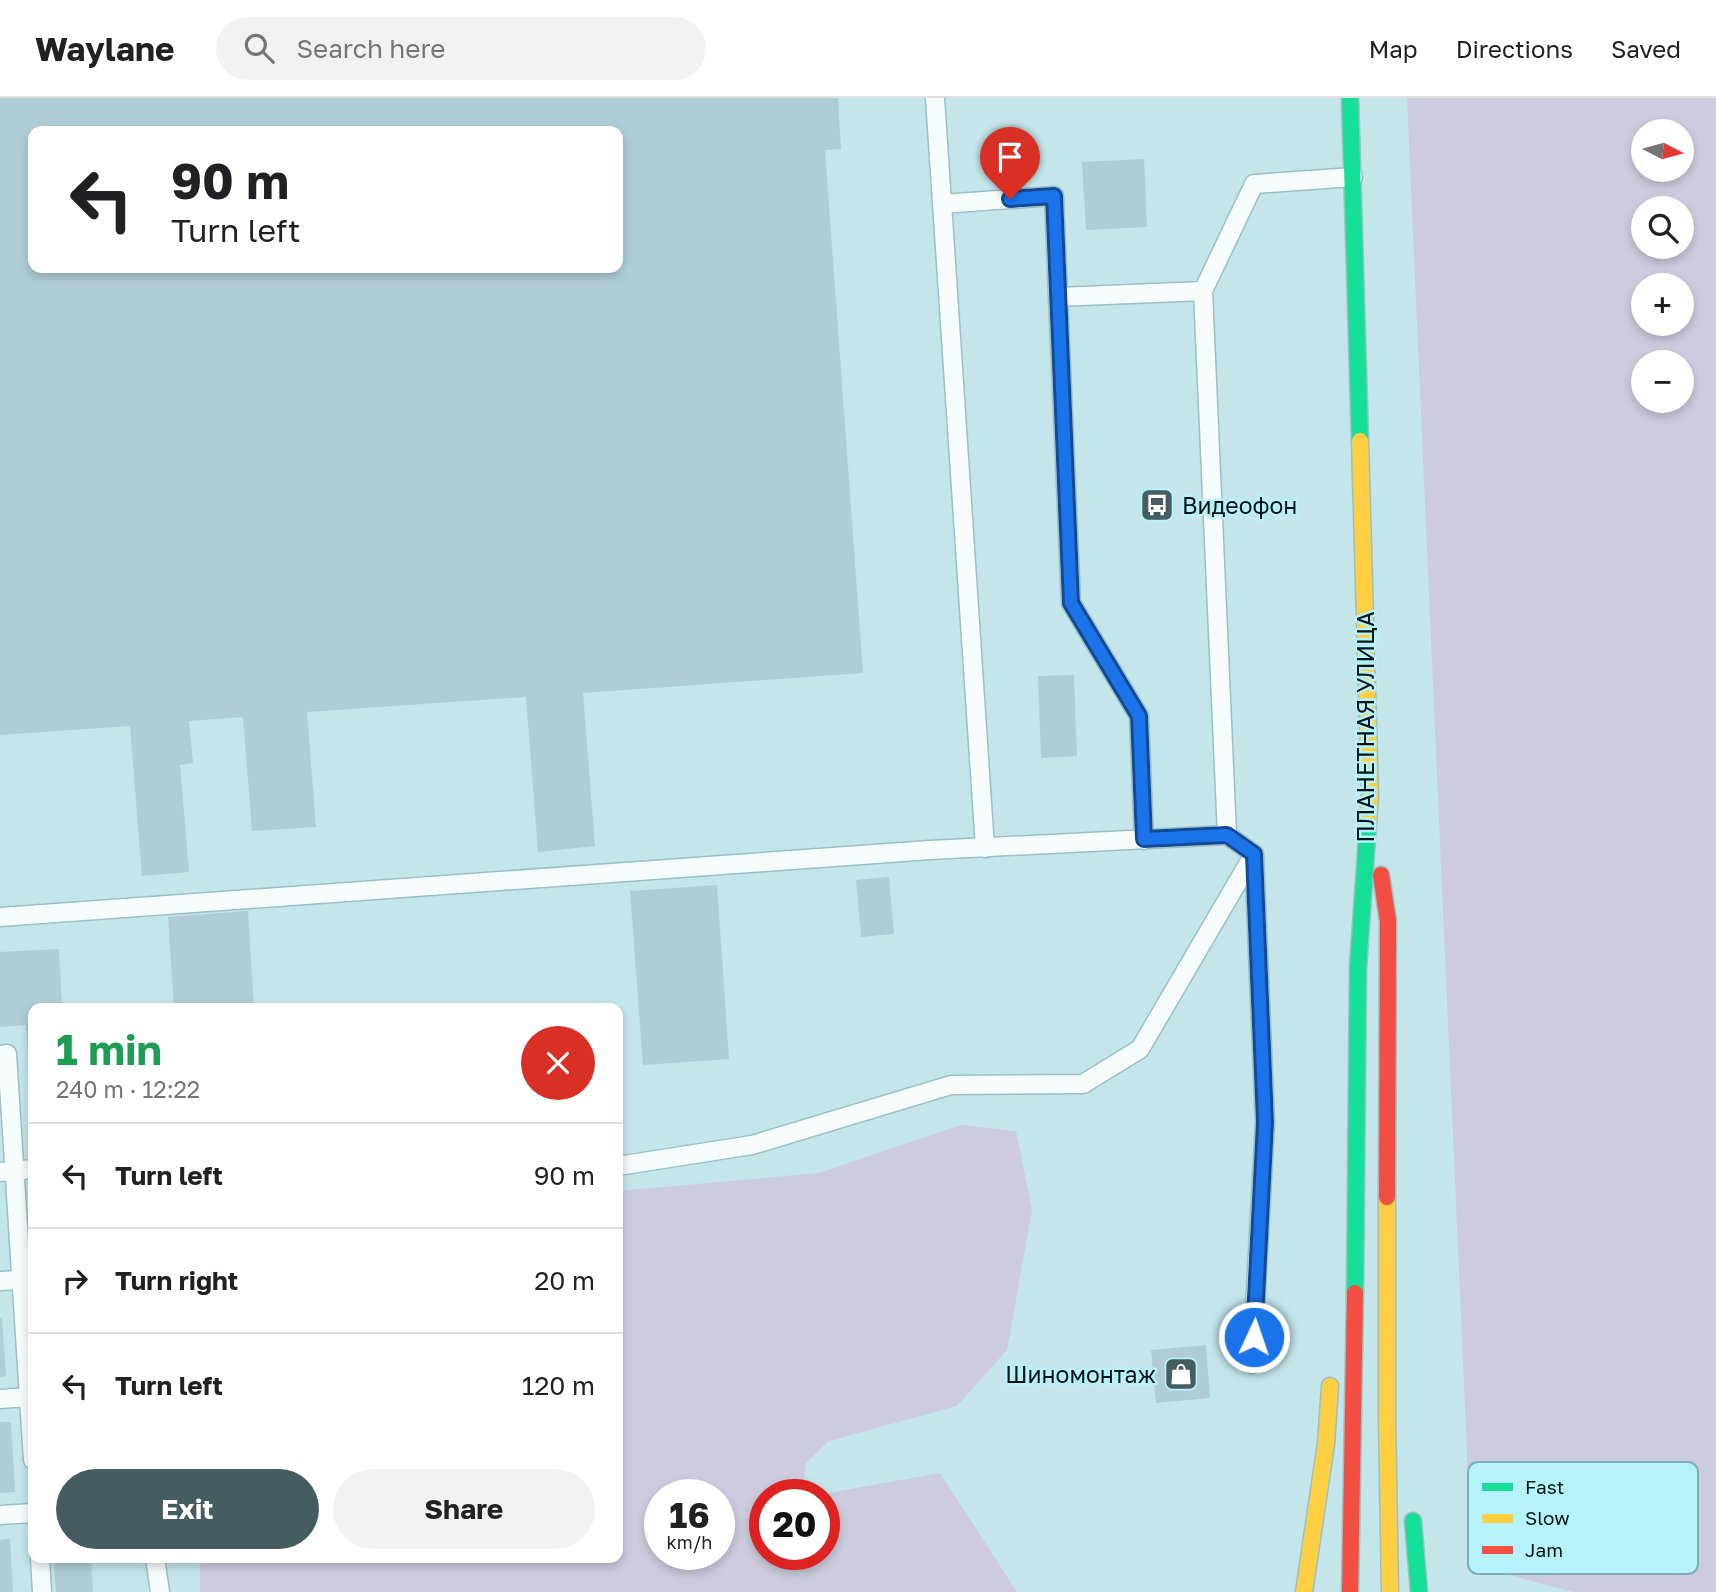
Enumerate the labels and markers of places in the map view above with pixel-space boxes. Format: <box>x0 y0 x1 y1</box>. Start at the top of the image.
pin <box>980 127 1040 199</box>
bus stop icon: Видеофон <box>1138 486 1176 524</box>
place label: Видеофон <box>1182 491 1297 519</box>
shop icon: Шиномонтаж <box>1162 1355 1200 1393</box>
place label: Шиномонтаж <box>1005 1360 1156 1388</box>

